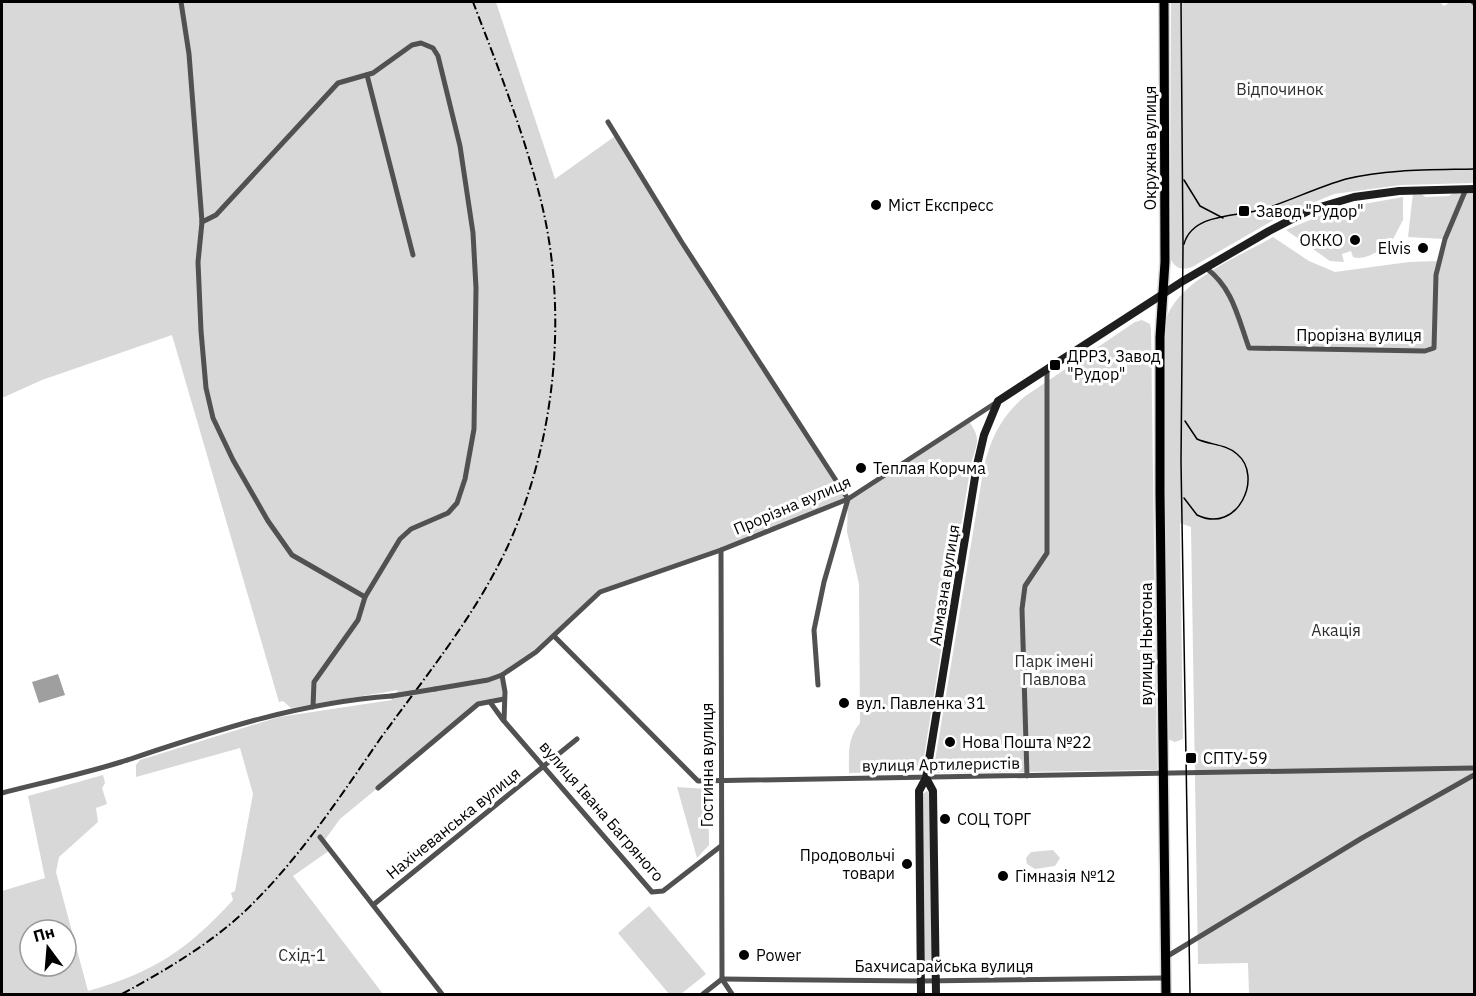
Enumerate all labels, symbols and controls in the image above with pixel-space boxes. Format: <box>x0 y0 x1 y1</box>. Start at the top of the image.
park label: Відпочинок <box>1236 79 1324 99</box>
street label: Окружна вулиця <box>1140 86 1160 210</box>
place label: Міст Експресс <box>888 195 994 215</box>
marker: Міст Експресс <box>869 198 883 212</box>
place label: Завод "Рудор" <box>1256 201 1364 221</box>
marker: Завод "Рудор" <box>1237 204 1251 218</box>
place label: ОККО <box>1300 230 1343 250</box>
marker: ОККО <box>1348 233 1362 247</box>
place label: Elvis <box>1378 238 1411 258</box>
marker: Elvis <box>1416 241 1430 255</box>
street label: Прорізна вулиця <box>1296 325 1422 345</box>
place label: ДРРЗ, Завод "Рудор" <box>1067 346 1161 384</box>
marker: ДРРЗ, Завод "Рудор" <box>1048 358 1062 372</box>
place label: Теплая Корчма <box>873 458 986 478</box>
marker: Теплая Корчма <box>854 461 868 475</box>
street label: Прорізна вулиця <box>730 471 854 539</box>
street label: Алмазна вулиця <box>925 523 963 647</box>
street label: вулиця Ньютона <box>1136 582 1156 706</box>
park label: Акація <box>1311 620 1361 640</box>
park label: Парк імені Павлова <box>1015 651 1093 689</box>
place label: вул. Павленка 31 <box>856 693 986 713</box>
marker: вул. Павленка 31 <box>837 696 851 710</box>
street label: Гостинна вулиця <box>697 703 717 827</box>
place label: Нова Пошта №22 <box>962 732 1092 752</box>
marker: Нова Пошта №22 <box>943 735 957 749</box>
street label: вулиця Івана Багряного <box>535 737 669 885</box>
place label: СПТУ-59 <box>1203 748 1268 768</box>
marker: СПТУ-59 <box>1184 751 1198 765</box>
street label: вулиця Артилеристів <box>862 753 1020 775</box>
street label: Нахічеванська вулиця <box>382 763 524 883</box>
place label: СОЦ ТОРГ <box>957 809 1031 829</box>
marker: СОЦ ТОРГ <box>938 812 952 826</box>
place label: Продовольчі товари <box>800 845 895 883</box>
marker: Продовольчі товари <box>900 857 914 871</box>
place label: Гімназія №12 <box>1015 866 1116 886</box>
marker: Гімназія №12 <box>996 869 1010 883</box>
north arrow <box>18 918 78 978</box>
text: Пн <box>31 921 57 946</box>
park label: Схід-1 <box>278 945 326 965</box>
place label: Power <box>756 945 801 965</box>
marker: Power <box>737 948 751 962</box>
street label: Бахчисарайська вулиця <box>854 956 1034 976</box>

